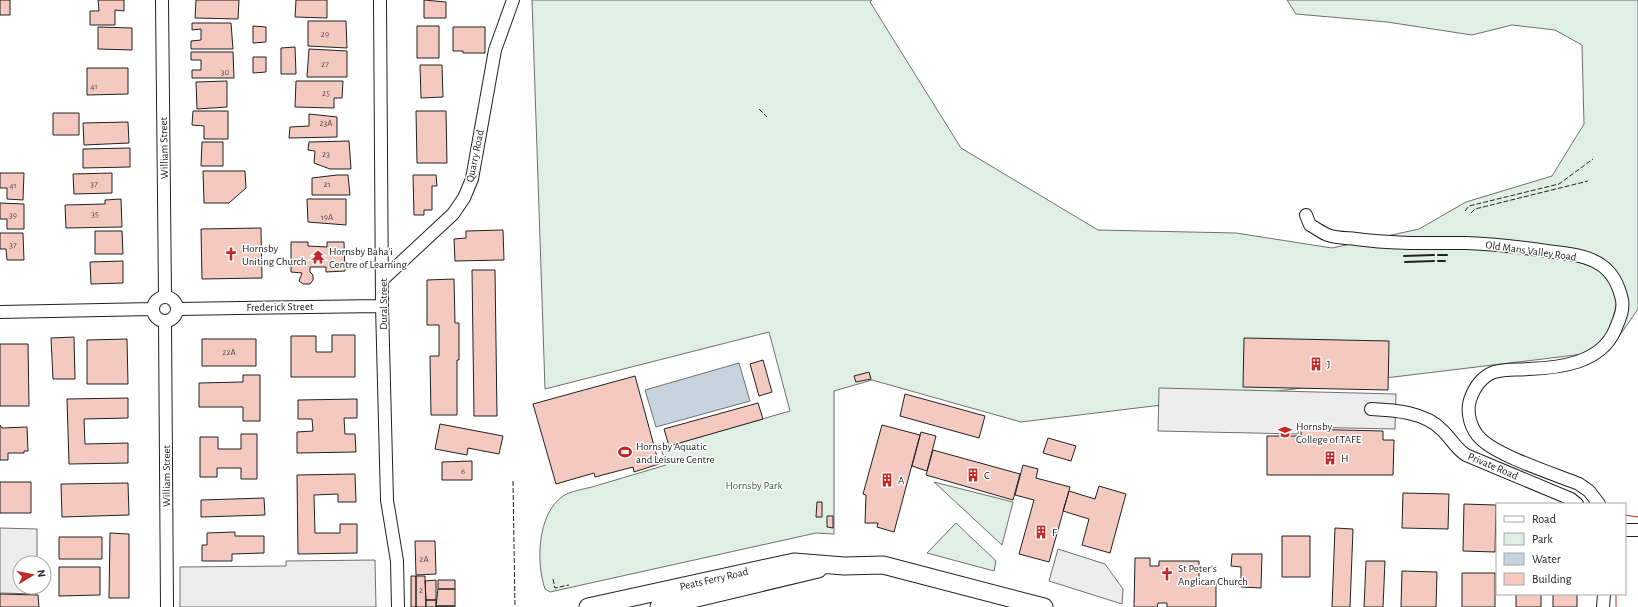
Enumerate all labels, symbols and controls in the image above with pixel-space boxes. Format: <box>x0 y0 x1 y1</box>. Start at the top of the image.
house number: 29 <box>321 30 329 39</box>
house number: 27 <box>321 60 329 69</box>
house number: 30 <box>221 68 229 77</box>
house number: 41 <box>90 82 98 91</box>
house number: 25 <box>322 89 330 98</box>
street label: William Street <box>158 116 170 179</box>
house number: 23A <box>319 119 333 128</box>
street label: Quarry Road <box>464 129 486 183</box>
house number: 23 <box>322 150 330 159</box>
house number: 37 <box>90 180 98 189</box>
house number: 21 <box>323 180 331 189</box>
house number: 41 <box>9 181 17 190</box>
house number: 35 <box>91 210 99 219</box>
house number: 39 <box>9 211 17 220</box>
house number: 19A <box>321 213 333 222</box>
street label: Old Mans Valley Road <box>1485 239 1578 263</box>
house number: 37 <box>9 241 17 250</box>
place label: Hornsby Uniting Church <box>242 243 306 267</box>
church icon: Hornsby Uniting Church <box>223 246 239 262</box>
place label: Hornsby Baha'i Centre of Learning <box>329 246 408 270</box>
temple icon: Hornsby Baha'i Centre of Learning <box>310 249 326 265</box>
street label: Dural Street <box>378 278 389 330</box>
street label: Frederick Street <box>246 301 314 313</box>
house number: 22A <box>222 348 236 357</box>
building icon: J <box>1308 356 1324 372</box>
place label: J <box>1327 359 1330 370</box>
place label: Hornsby College of TAFE <box>1296 421 1362 445</box>
school or university icon: Hornsby College of TAFE <box>1277 424 1293 440</box>
place label: Hornsby Aquatic and Leisure Centre <box>636 441 715 465</box>
street label: William Street <box>161 444 172 507</box>
sports icon: Hornsby Aquatic and Leisure Centre <box>617 444 633 460</box>
building icon: H <box>1322 450 1338 466</box>
street label: Private Road <box>1466 450 1520 482</box>
place label: H <box>1341 453 1349 464</box>
house number: 6 <box>461 467 465 476</box>
building icon: C <box>965 467 981 483</box>
place label: C <box>984 470 990 481</box>
building icon: A <box>879 472 895 488</box>
place label: A <box>898 475 905 486</box>
park label: Hornsby Park <box>726 480 782 491</box>
legend <box>1496 503 1626 595</box>
text: Road <box>1532 513 1556 525</box>
building icon: F <box>1033 524 1049 540</box>
place label: F <box>1052 527 1057 538</box>
text: Park <box>1532 533 1553 545</box>
text: Water <box>1532 553 1561 565</box>
north arrow <box>12 555 52 595</box>
house number: 2A <box>419 555 429 564</box>
place label: St Peter's Anglican Church <box>1178 563 1248 587</box>
street label: Peats Ferry Road <box>679 566 750 592</box>
church icon: St Peter's Anglican Church <box>1159 566 1175 582</box>
text: N <box>35 569 47 578</box>
text: Building <box>1532 573 1572 585</box>
house number: 2 <box>419 586 423 595</box>

